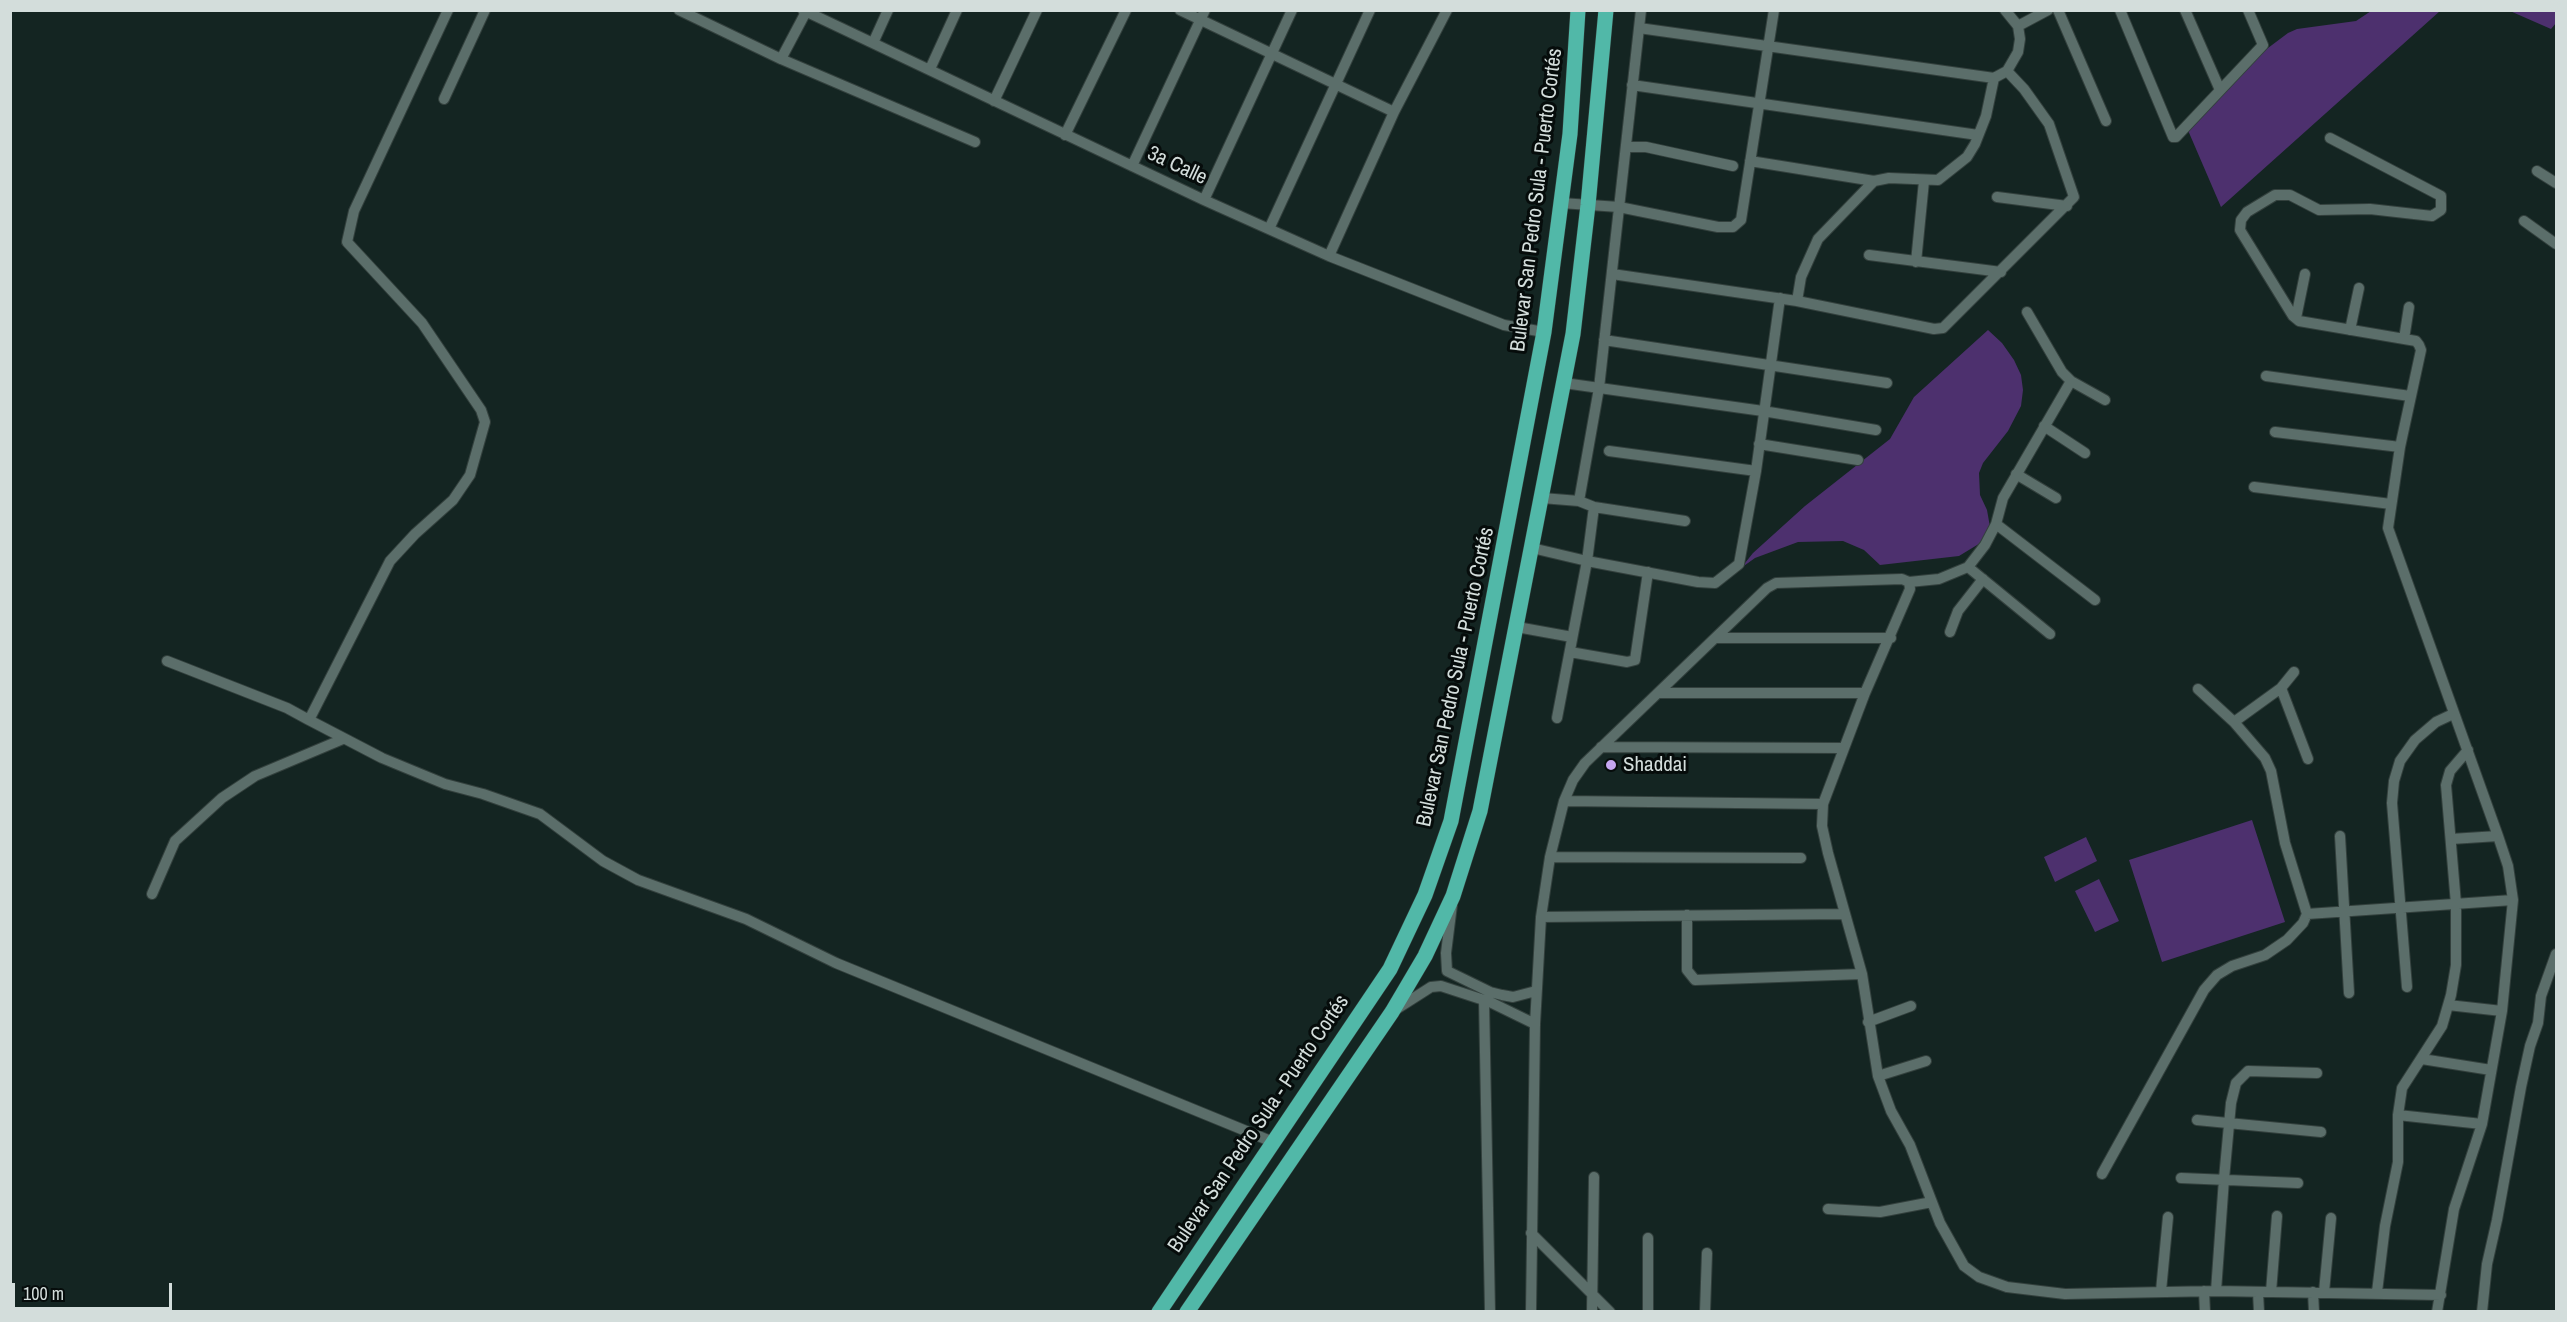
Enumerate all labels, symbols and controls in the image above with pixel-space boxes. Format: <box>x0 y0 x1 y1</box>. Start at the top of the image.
street label: Bulevar San Pedro Sula - Puerto Cortés <box>1506 47 1568 353</box>
street label: 3a Calle <box>1143 141 1211 191</box>
street label: Bulevar San Pedro Sula - Puerto Cortés <box>1412 525 1500 829</box>
place label: Shaddai <box>1623 752 1687 778</box>
marker: Shaddai <box>1604 758 1618 772</box>
street label: Bulevar San Pedro Sula - Puerto Cortés <box>1163 990 1355 1258</box>
scale bar <box>15 1271 176 1309</box>
text: 100 m <box>23 1281 64 1306</box>

